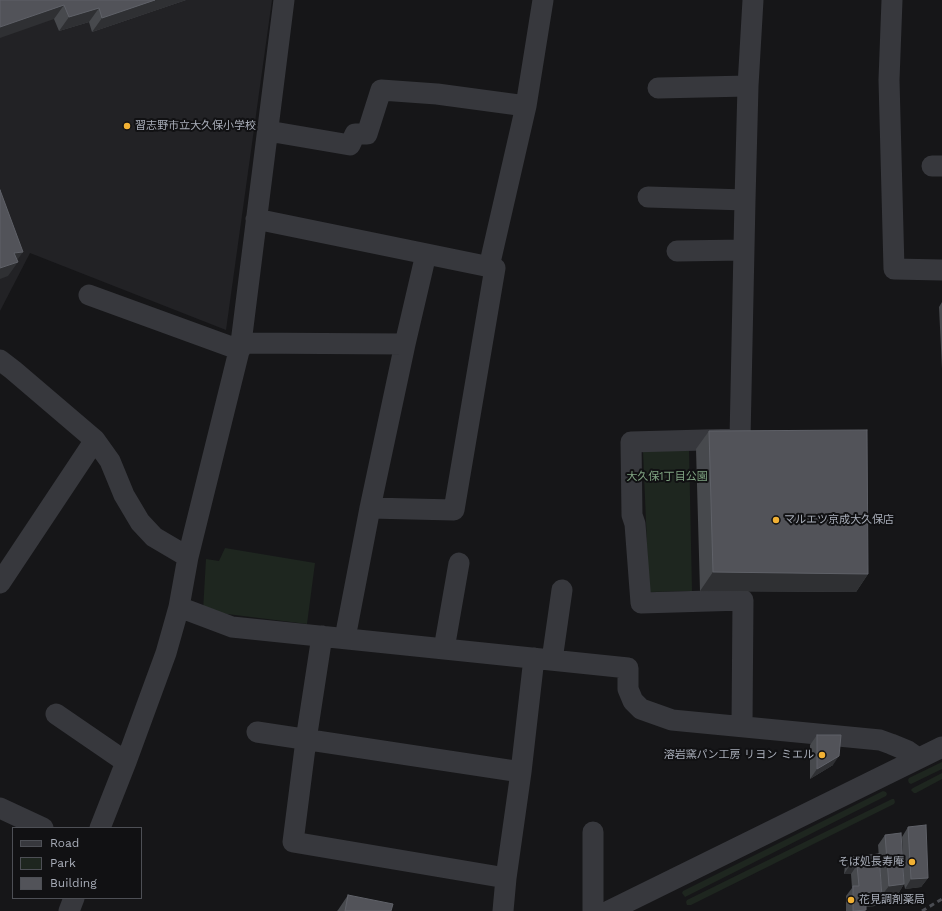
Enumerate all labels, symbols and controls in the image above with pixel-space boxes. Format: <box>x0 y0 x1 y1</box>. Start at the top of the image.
place label: 習志野市立大久保小学校 <box>135 119 256 133</box>
marker: 習志野市立大久保小学校 <box>122 121 132 131</box>
park label: 大久保1丁目公園 <box>626 470 708 484</box>
place label: マルエツ京成大久保店 <box>784 513 894 527</box>
marker: マルエツ京成大久保店 <box>771 515 781 525</box>
place label: 溶岩窯パン工房 リヨン ミエル <box>663 748 814 762</box>
marker: 溶岩窯パン工房 リヨン ミエル <box>817 750 827 760</box>
legend <box>12 827 142 899</box>
text: Road <box>50 836 79 850</box>
place label: そば処長寿庵 <box>838 855 904 869</box>
text: Park <box>50 856 76 870</box>
marker: そば処長寿庵 <box>907 857 917 867</box>
text: Building <box>50 876 97 890</box>
place label: 花見調剤薬局 <box>859 893 925 907</box>
marker: 花見調剤薬局 <box>846 895 856 905</box>

